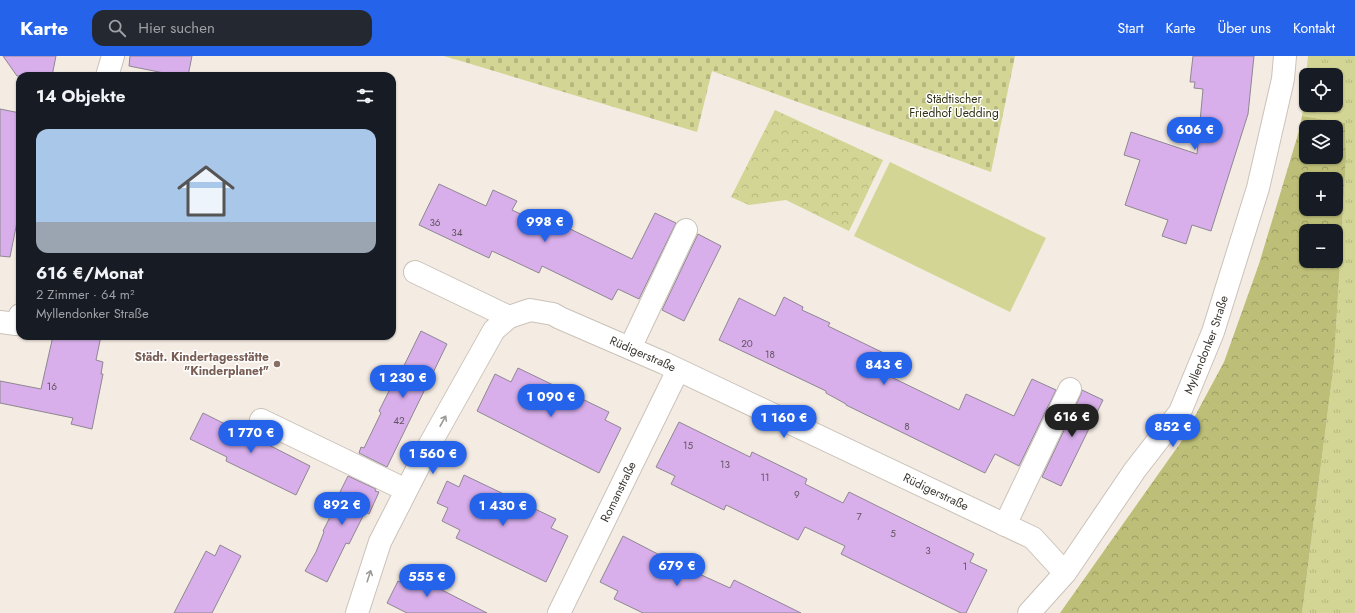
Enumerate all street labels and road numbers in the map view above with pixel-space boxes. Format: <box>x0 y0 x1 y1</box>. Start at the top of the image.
street label: Myllendonker Straße <box>1179 293 1233 397</box>
street label: Rüdigerstraße <box>607 332 679 376</box>
street label: Romanstraße <box>596 458 641 525</box>
street label: Rüdigerstraße <box>900 469 972 515</box>

